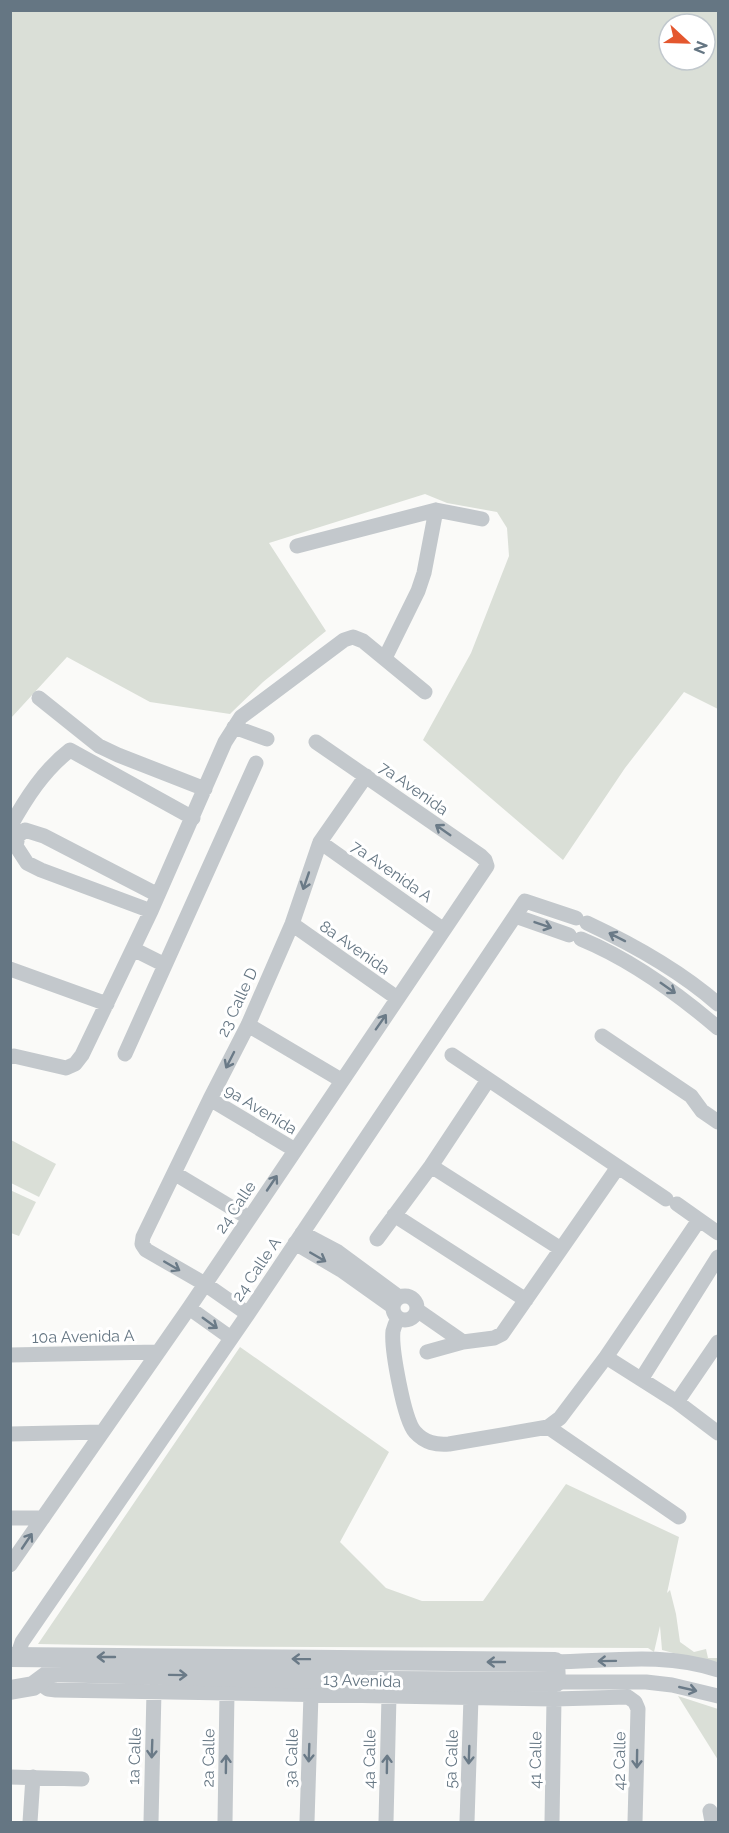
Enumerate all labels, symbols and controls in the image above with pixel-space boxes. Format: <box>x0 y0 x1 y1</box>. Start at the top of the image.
north arrow <box>657 12 717 72</box>
text: N <box>689 38 712 57</box>
street label: 7a Avenida <box>375 758 452 819</box>
one-way arrow <box>435 824 451 836</box>
street label: 7a Avenida A <box>347 836 436 906</box>
one-way arrow <box>300 871 311 890</box>
street label: 8a Avenida <box>316 916 393 978</box>
one-way arrow <box>533 920 552 931</box>
one-way arrow <box>609 931 627 943</box>
street label: 23 Calle D <box>213 965 262 1040</box>
one-way arrow <box>660 982 676 994</box>
one-way arrow <box>375 1014 387 1031</box>
one-way arrow <box>224 1051 235 1069</box>
street label: 9a Avenida <box>221 1080 300 1138</box>
one-way arrow <box>266 1176 278 1192</box>
street label: 24 Calle <box>211 1178 260 1237</box>
street label: 24 Calle A <box>228 1233 285 1305</box>
one-way arrow <box>309 1251 326 1263</box>
one-way arrow <box>163 1260 180 1272</box>
one-way arrow <box>201 1317 217 1329</box>
street label: 10a Avenida A <box>31 1326 135 1347</box>
one-way arrow <box>20 1533 33 1550</box>
one-way arrow <box>97 1651 117 1663</box>
one-way arrow <box>292 1653 312 1665</box>
one-way arrow <box>597 1655 617 1667</box>
one-way arrow <box>487 1656 507 1668</box>
one-way arrow <box>167 1669 187 1681</box>
street label: 13 Avenida <box>322 1670 401 1691</box>
one-way arrow <box>678 1683 697 1695</box>
street label: 1a Calle <box>124 1727 145 1785</box>
street label: 2a Calle <box>198 1728 219 1788</box>
street label: 3a Calle <box>281 1728 302 1788</box>
street label: 4a Calle <box>359 1729 380 1789</box>
street label: 5a Calle <box>441 1729 462 1789</box>
street label: 41 Calle <box>525 1731 545 1789</box>
street label: 42 Calle <box>609 1731 630 1791</box>
one-way arrow <box>147 1739 158 1759</box>
one-way arrow <box>304 1742 315 1762</box>
one-way arrow <box>463 1745 475 1765</box>
one-way arrow <box>631 1749 643 1769</box>
one-way arrow <box>220 1755 232 1775</box>
one-way arrow <box>381 1755 393 1775</box>

